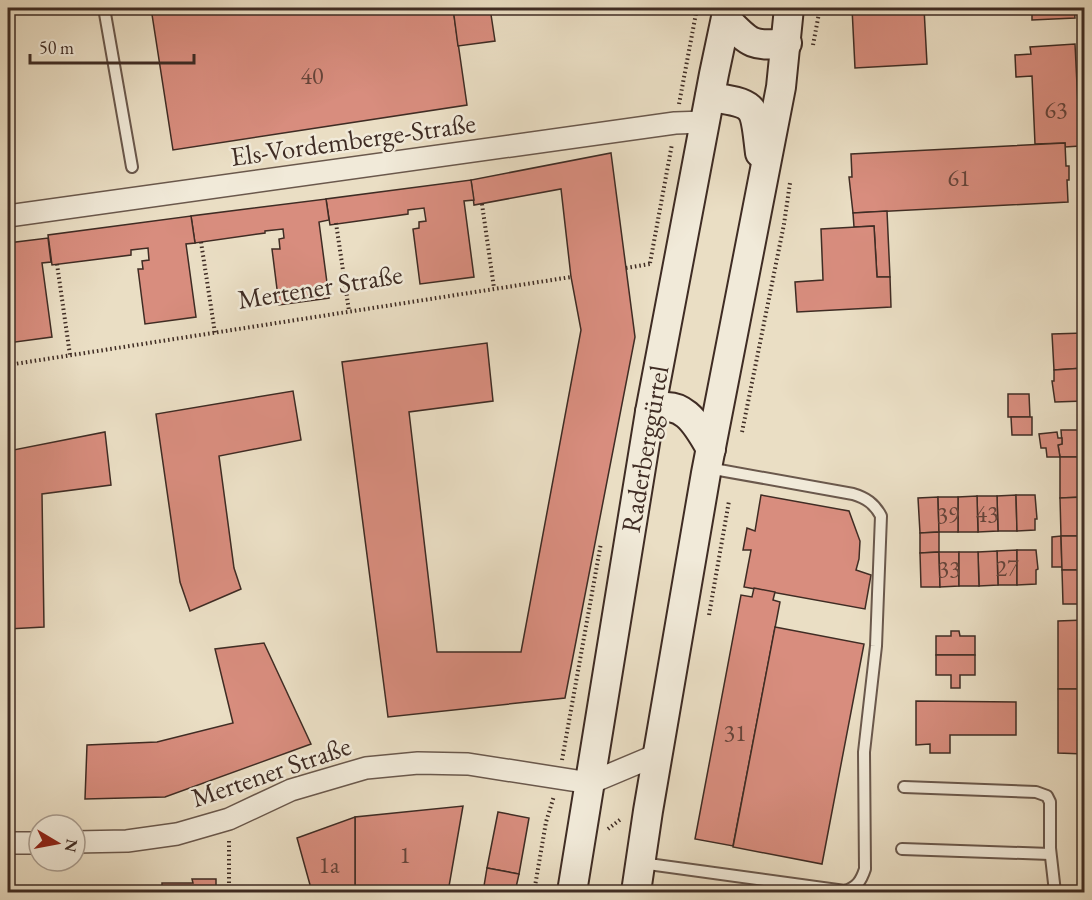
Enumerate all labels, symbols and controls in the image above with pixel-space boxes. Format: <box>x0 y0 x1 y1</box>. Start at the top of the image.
scale bar <box>30 27 194 65</box>
text: 50 m <box>39 36 74 59</box>
house number: 40 <box>300 60 324 91</box>
house number: 63 <box>1044 94 1068 125</box>
street label: Els-Vordemberge-Straße <box>228 105 478 174</box>
house number: 61 <box>947 162 971 193</box>
street label: Mertener Straße <box>235 256 405 317</box>
street label: Raderberggürtel <box>613 363 676 535</box>
house number: 43 <box>975 498 999 529</box>
house number: 39 <box>936 499 960 530</box>
house number: 27 <box>995 552 1019 583</box>
house number: 33 <box>937 553 961 584</box>
house number: 31 <box>723 717 747 748</box>
street label: Mertener Straße <box>186 728 355 815</box>
north arrow <box>27 813 87 873</box>
text: N <box>60 837 83 854</box>
house number: 1 <box>399 839 411 870</box>
house number: 1a <box>318 849 340 880</box>

